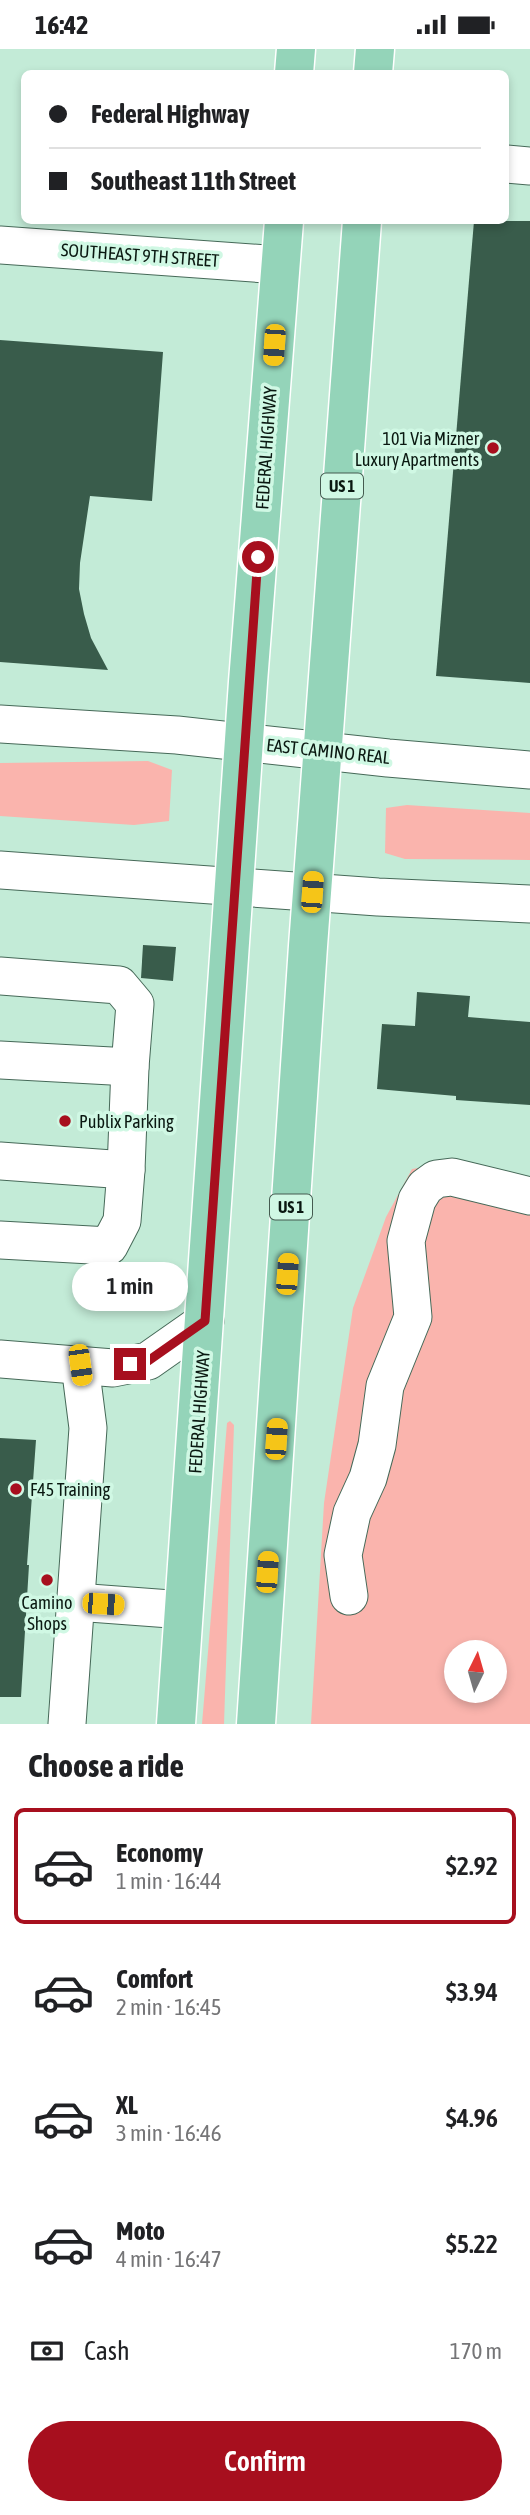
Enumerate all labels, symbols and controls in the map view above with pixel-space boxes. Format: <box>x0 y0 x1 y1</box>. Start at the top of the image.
text: 16:42 <box>35 10 89 40</box>
text: Federal Highway <box>91 99 249 129</box>
text: Southeast 11th Street <box>91 166 296 196</box>
street label: SOUTHEAST 9TH STREET <box>60 239 220 271</box>
car <box>263 323 286 367</box>
street label: FEDERAL HIGHWAY <box>251 386 281 510</box>
place label: 101 Via Mizner Luxury Apartments <box>355 428 480 470</box>
marker: 101 Via Mizner Luxury Apartments <box>485 440 501 456</box>
road number: US 1 <box>321 473 363 499</box>
route start <box>242 541 274 573</box>
street label: EAST CAMINO REAL <box>265 734 391 768</box>
car <box>301 870 324 914</box>
place label: Publix Parking <box>79 1111 174 1132</box>
marker: Publix Parking <box>57 1113 73 1129</box>
road number: US 1 <box>270 1195 312 1219</box>
car <box>276 1252 299 1296</box>
callout: 1 min <box>72 1263 188 1311</box>
text: 1 min <box>107 1273 153 1299</box>
car <box>67 1343 94 1387</box>
route end <box>114 1348 146 1380</box>
street label: FEDERAL HIGHWAY <box>184 1350 214 1474</box>
car <box>265 1417 288 1461</box>
place label: F45 Training <box>30 1479 111 1500</box>
marker: F45 Training <box>8 1481 24 1497</box>
car <box>256 1550 279 1594</box>
marker: Camino Shops <box>39 1572 55 1588</box>
place label: Camino Shops <box>22 1592 72 1634</box>
car <box>82 1592 125 1616</box>
north arrow <box>444 1640 508 1703</box>
map controls <box>444 1640 507 1703</box>
text: Choose a ride <box>28 1747 184 1784</box>
icon: car <box>32 1835 95 1898</box>
text: Economy <box>116 1838 203 1868</box>
text: $2.92 <box>446 1851 498 1881</box>
text: 1 min · 16:44 <box>116 1868 222 1894</box>
icon: car <box>32 1961 95 2024</box>
text: Comfort <box>116 1964 193 1994</box>
text: $3.94 <box>446 1977 498 2007</box>
text: 2 min · 16:45 <box>116 1994 222 2020</box>
icon: car <box>32 2087 95 2150</box>
text: XL <box>116 2090 138 2120</box>
text: $4.96 <box>446 2103 498 2133</box>
text: 3 min · 16:46 <box>116 2120 222 2146</box>
icon: car <box>32 2213 95 2276</box>
text: Moto <box>116 2216 165 2246</box>
text: $5.22 <box>446 2229 498 2259</box>
text: 4 min · 16:47 <box>116 2246 222 2272</box>
icon: cash <box>28 2332 66 2370</box>
text: Cash <box>84 2336 130 2366</box>
text: 170 m <box>450 2338 502 2364</box>
button: Confirm <box>28 2421 502 2501</box>

